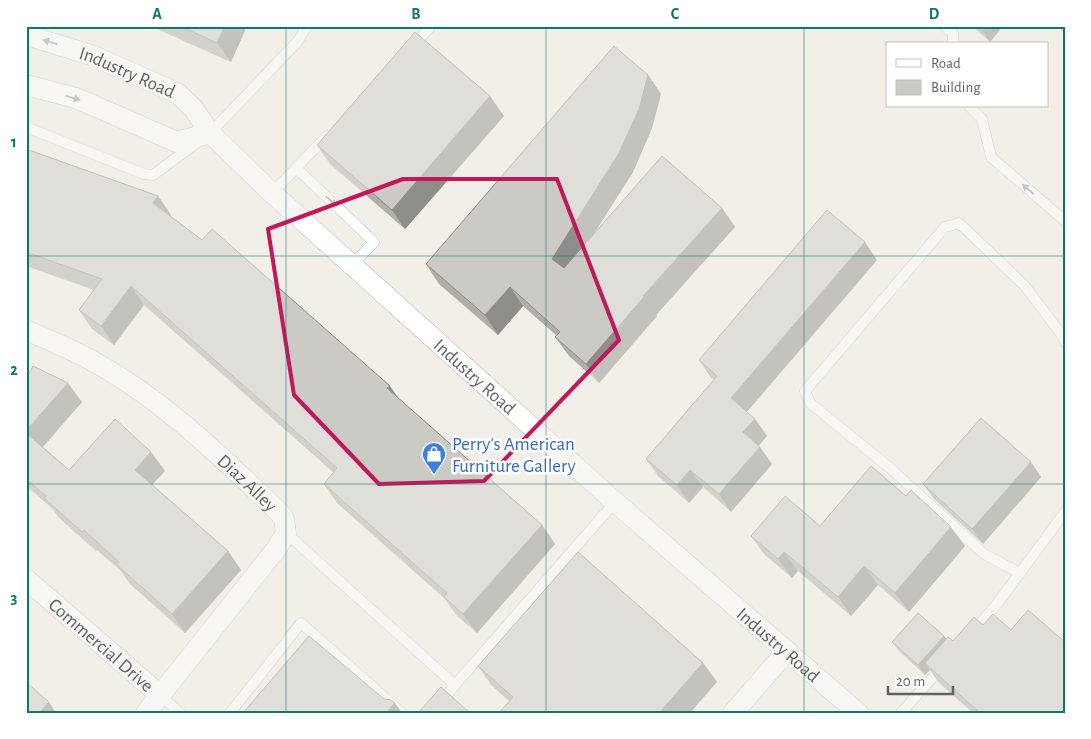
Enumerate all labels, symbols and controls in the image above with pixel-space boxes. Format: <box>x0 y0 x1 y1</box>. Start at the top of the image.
text: A <box>152 6 162 22</box>
text: B <box>411 6 421 22</box>
text: C <box>671 6 680 22</box>
text: D <box>929 6 940 22</box>
one-way arrow <box>42 38 57 46</box>
legend <box>886 42 1048 108</box>
street label: Industry Road <box>77 44 178 102</box>
text: Road <box>931 56 961 71</box>
text: Building <box>931 80 981 95</box>
one-way arrow <box>66 94 81 102</box>
text: 1 <box>11 134 17 150</box>
one-way arrow <box>1023 183 1035 195</box>
one-way arrow <box>325 195 337 207</box>
street label: Industry Road <box>430 336 519 419</box>
text: 2 <box>10 362 18 378</box>
place label: Perry's American Furniture Gallery <box>452 435 576 476</box>
shop icon: Perry's American Furniture Gallery <box>421 441 447 475</box>
street label: Diaz Alley <box>213 451 280 516</box>
text: 3 <box>11 590 18 606</box>
street label: Commercial Drive <box>45 595 157 696</box>
street label: Industry Road <box>733 604 823 686</box>
scale bar <box>888 664 954 696</box>
text: 20 m <box>896 674 925 689</box>

